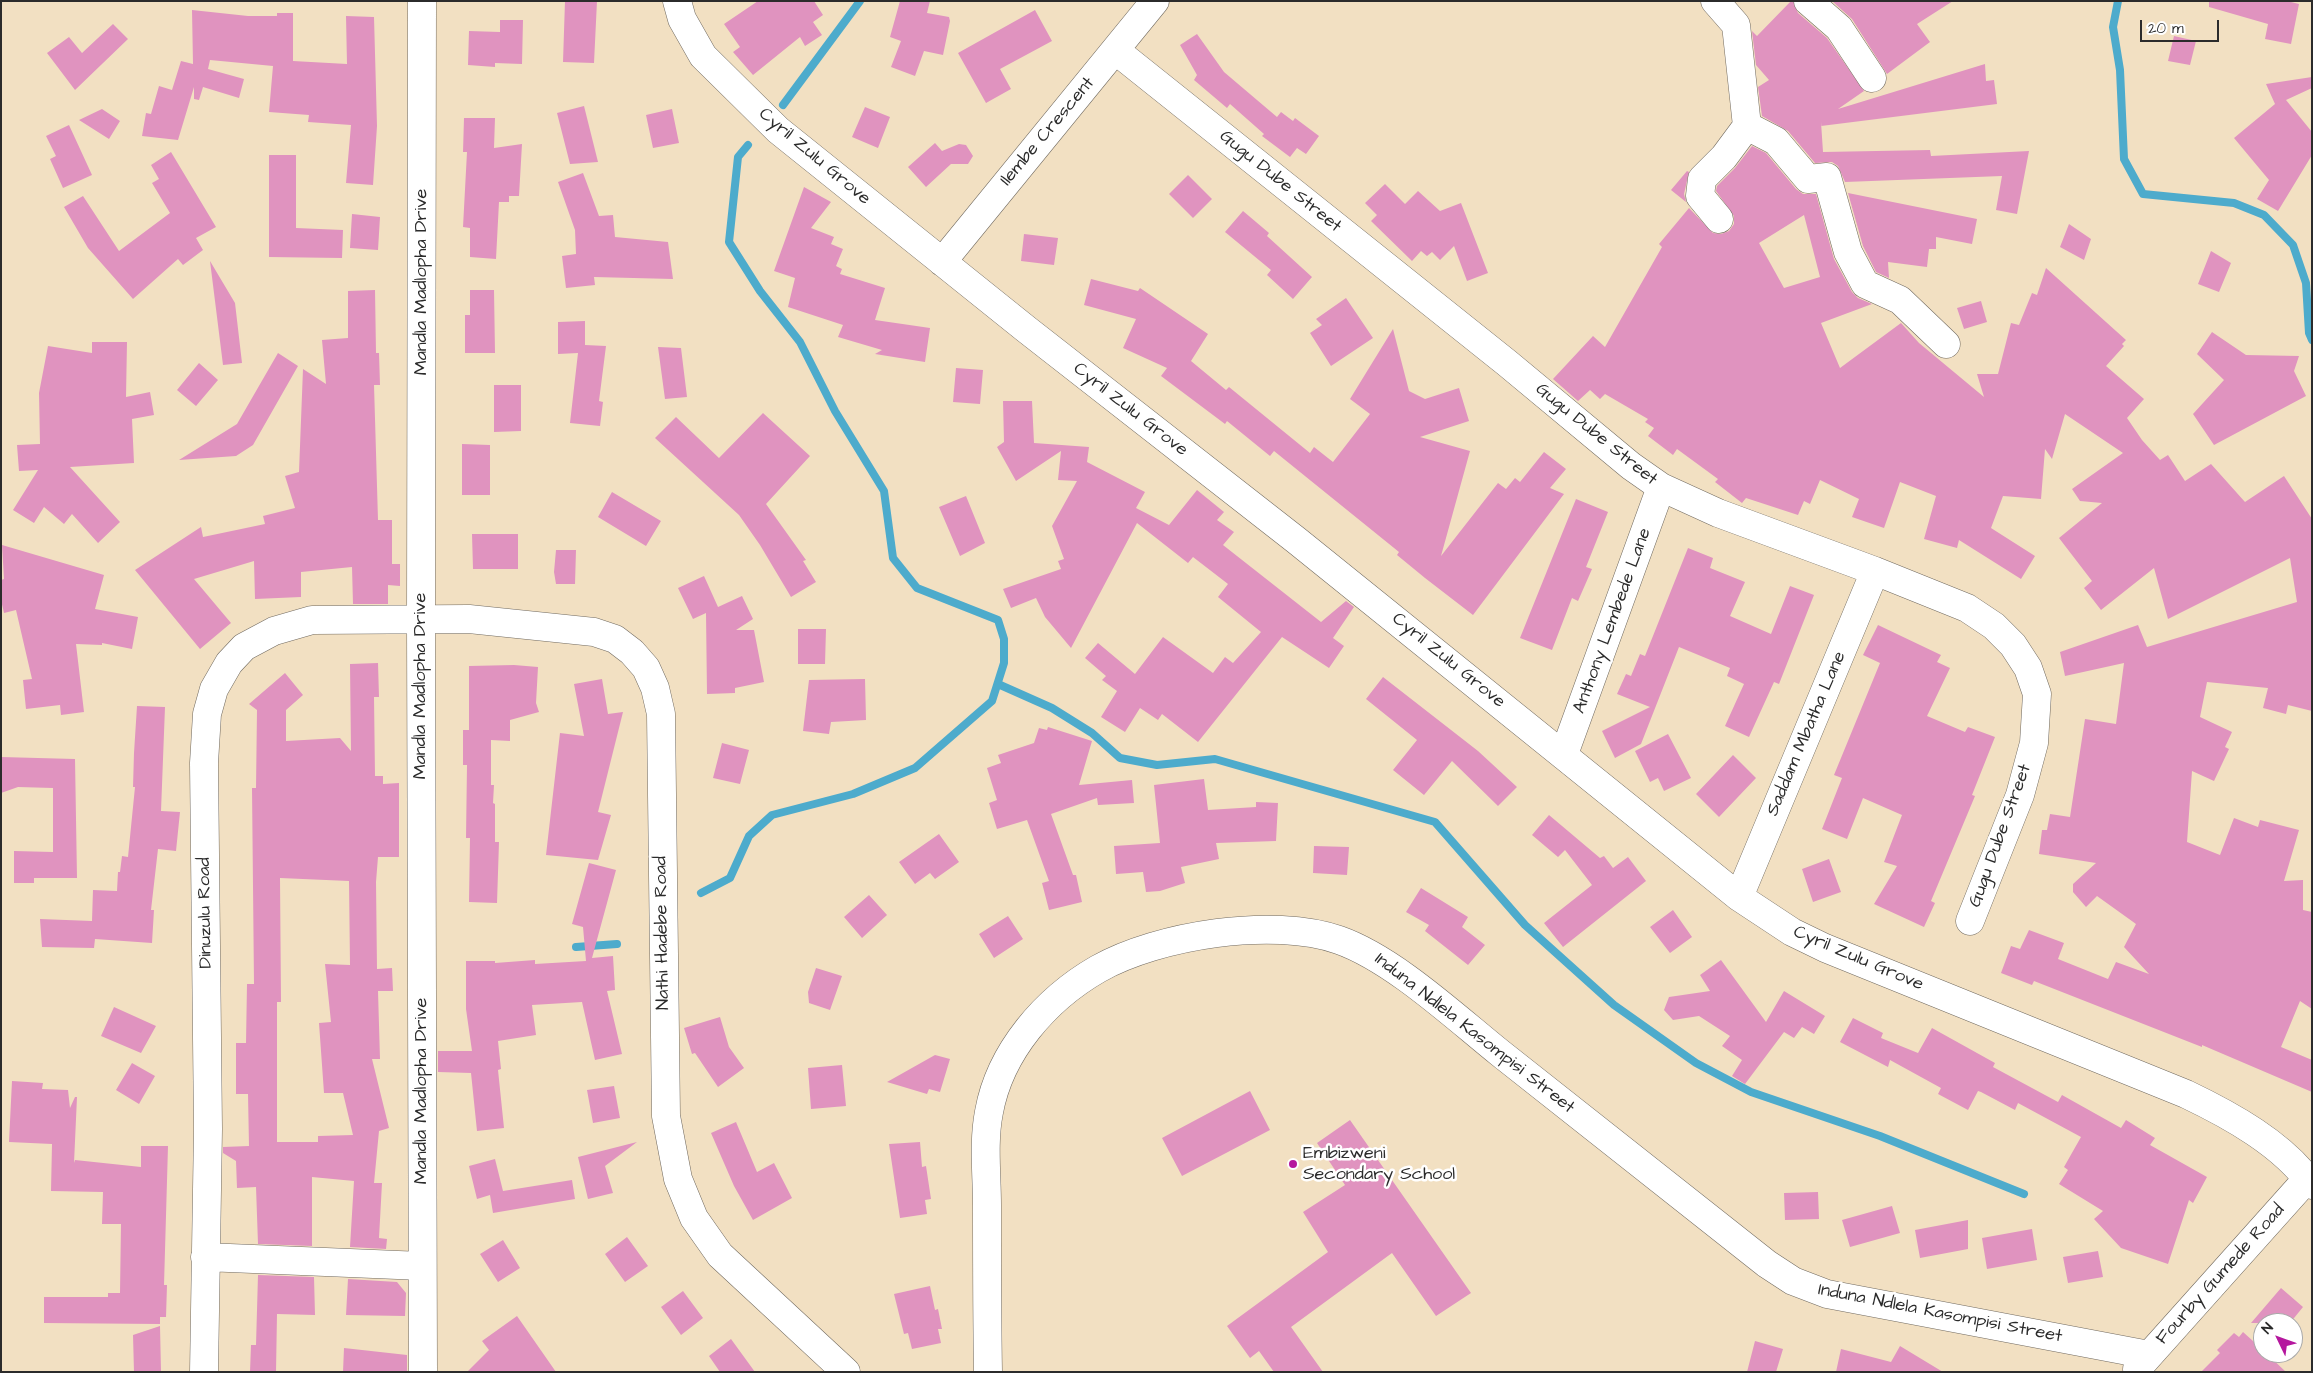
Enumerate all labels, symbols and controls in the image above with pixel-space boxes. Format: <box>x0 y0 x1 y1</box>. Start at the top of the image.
scale bar <box>2143 10 2222 42</box>
text: 20 m <box>2148 18 2184 39</box>
street label: Ilembe Crescent <box>996 73 1100 191</box>
street label: Cyril Zulu Grove <box>754 104 874 210</box>
street label: Gugu Dube Street <box>1215 126 1345 238</box>
street label: Mandla Madlopha Drive <box>411 189 433 375</box>
street label: Cyril Zulu Grove <box>1068 359 1192 461</box>
street label: Gugu Dube Street <box>1531 379 1661 491</box>
street label: Anthony Lembede Lane <box>1569 525 1657 717</box>
street label: Mandla Madlopha Drive <box>410 593 432 779</box>
street label: Cyril Zulu Grove <box>1387 609 1509 713</box>
street label: Saddam Mbatha Lane <box>1763 648 1851 820</box>
street label: Gugu Dube Street <box>1965 762 2037 910</box>
street label: Nathi Hadebe Road <box>651 856 675 1010</box>
street label: Dinuzulu Road <box>194 857 218 969</box>
street label: Cyril Zulu Grove <box>1790 922 1926 996</box>
street label: Induna Ndlela Kasompisi Street <box>1370 949 1578 1119</box>
street label: Mandla Madlopha Drive <box>411 998 433 1184</box>
place label: Embizweni Secondary School <box>1303 1143 1455 1186</box>
marker: Embizweni Secondary School <box>1287 1158 1299 1170</box>
street label: Fourby Gumede Road <box>2152 1200 2290 1350</box>
street label: Induna Ndlela Kasompisi Street <box>1816 1280 2064 1348</box>
north arrow <box>2253 1313 2303 1363</box>
text: N <box>2257 1319 2278 1339</box>

